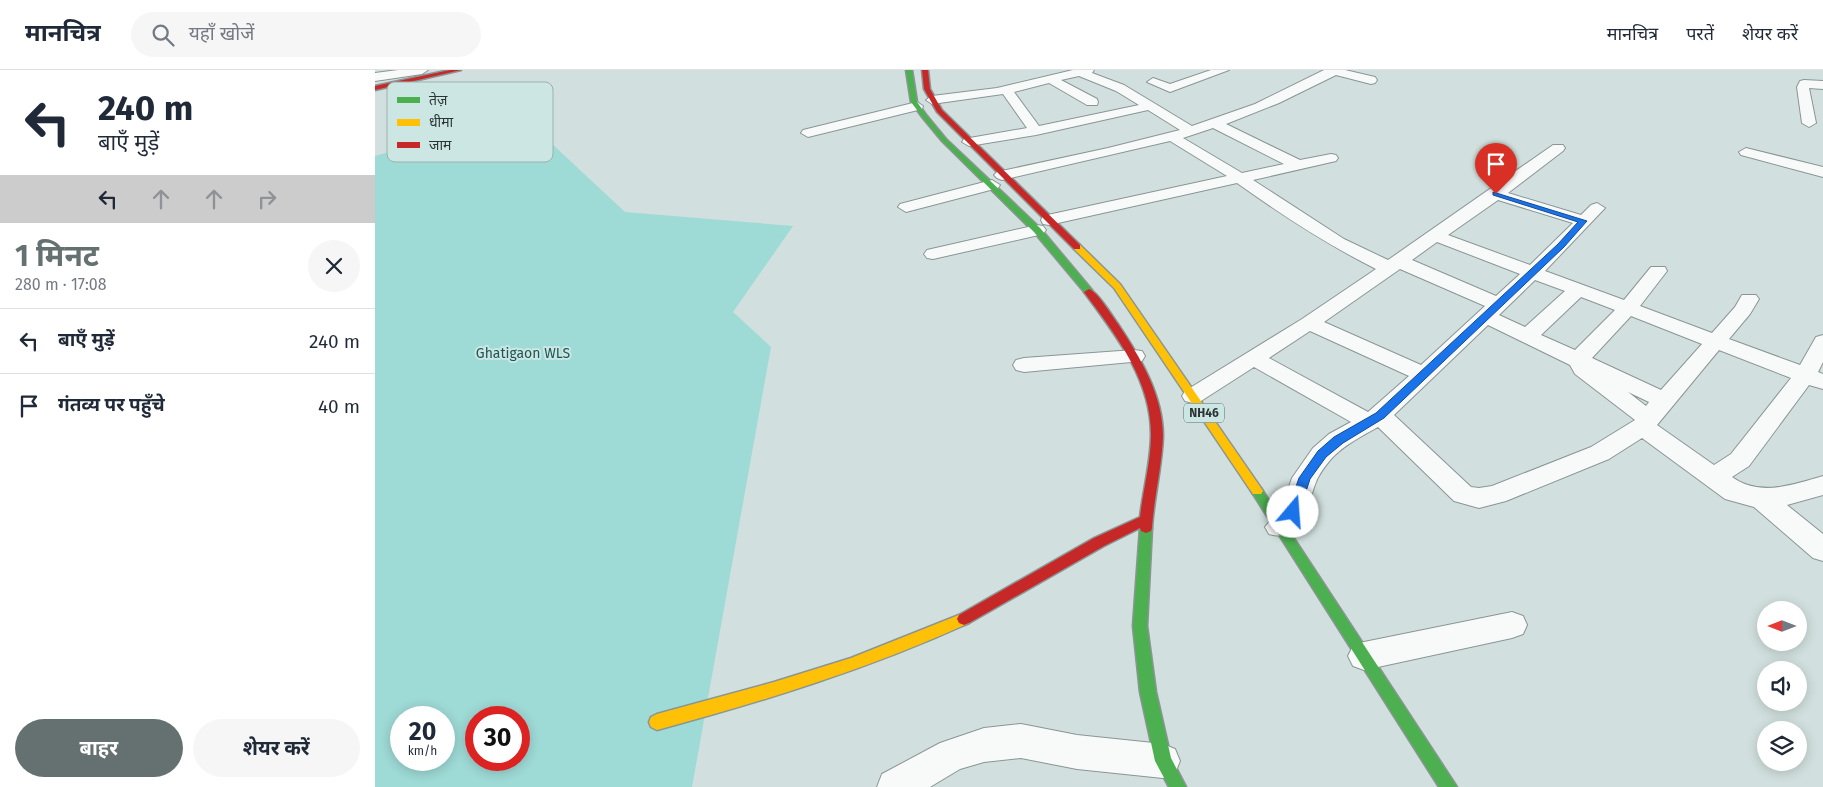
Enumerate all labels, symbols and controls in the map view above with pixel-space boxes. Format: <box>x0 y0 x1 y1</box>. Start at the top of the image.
search box <box>131 12 481 57</box>
text: मानचित्र <box>25 19 101 47</box>
icon: search <box>149 21 177 49</box>
text: यहाँ खोजें <box>189 22 254 45</box>
text: मानचित्र <box>1607 23 1658 45</box>
text: परतें <box>1686 23 1714 45</box>
text: शेयर करें <box>1742 23 1798 45</box>
legend <box>387 82 553 162</box>
text: 240 m <box>98 87 193 129</box>
icon: left <box>15 90 80 155</box>
text: तेज़ <box>429 91 448 109</box>
text: धीमा <box>429 114 454 131</box>
text: बाएँ मुड़ें <box>98 129 159 156</box>
text: जाम <box>429 137 452 154</box>
pin <box>1475 143 1517 194</box>
icon: arrive <box>1482 150 1510 178</box>
icon: left <box>94 185 122 213</box>
icon: ahead <box>147 185 175 213</box>
icon: ahead <box>200 185 228 213</box>
icon: right <box>253 185 281 213</box>
text: 1 मिनट <box>15 238 99 274</box>
button: close <box>308 240 360 292</box>
text: 280 m · 17:08 <box>15 275 107 294</box>
icon: left <box>15 327 43 355</box>
text: बाएँ मुड़ें <box>58 328 115 351</box>
text: 240 m <box>309 330 360 353</box>
park label: Ghatigaon WLS <box>476 345 571 362</box>
icon: arrive <box>15 392 43 420</box>
text: गंतव्य पर पहुँचे <box>58 393 165 416</box>
text: 40 m <box>318 395 360 418</box>
road number: NH46 <box>1184 403 1224 422</box>
position arrow <box>1266 485 1318 537</box>
north arrow <box>1757 601 1807 651</box>
map controls <box>1757 601 1807 771</box>
button: sound <box>1757 661 1807 711</box>
speed limit sign: 30 <box>465 706 530 771</box>
text: 20 <box>409 717 436 747</box>
button: बाहर <box>15 719 183 777</box>
button: शेयर करें <box>193 719 360 777</box>
button: layers <box>1757 721 1807 771</box>
text: km/h <box>408 744 437 758</box>

